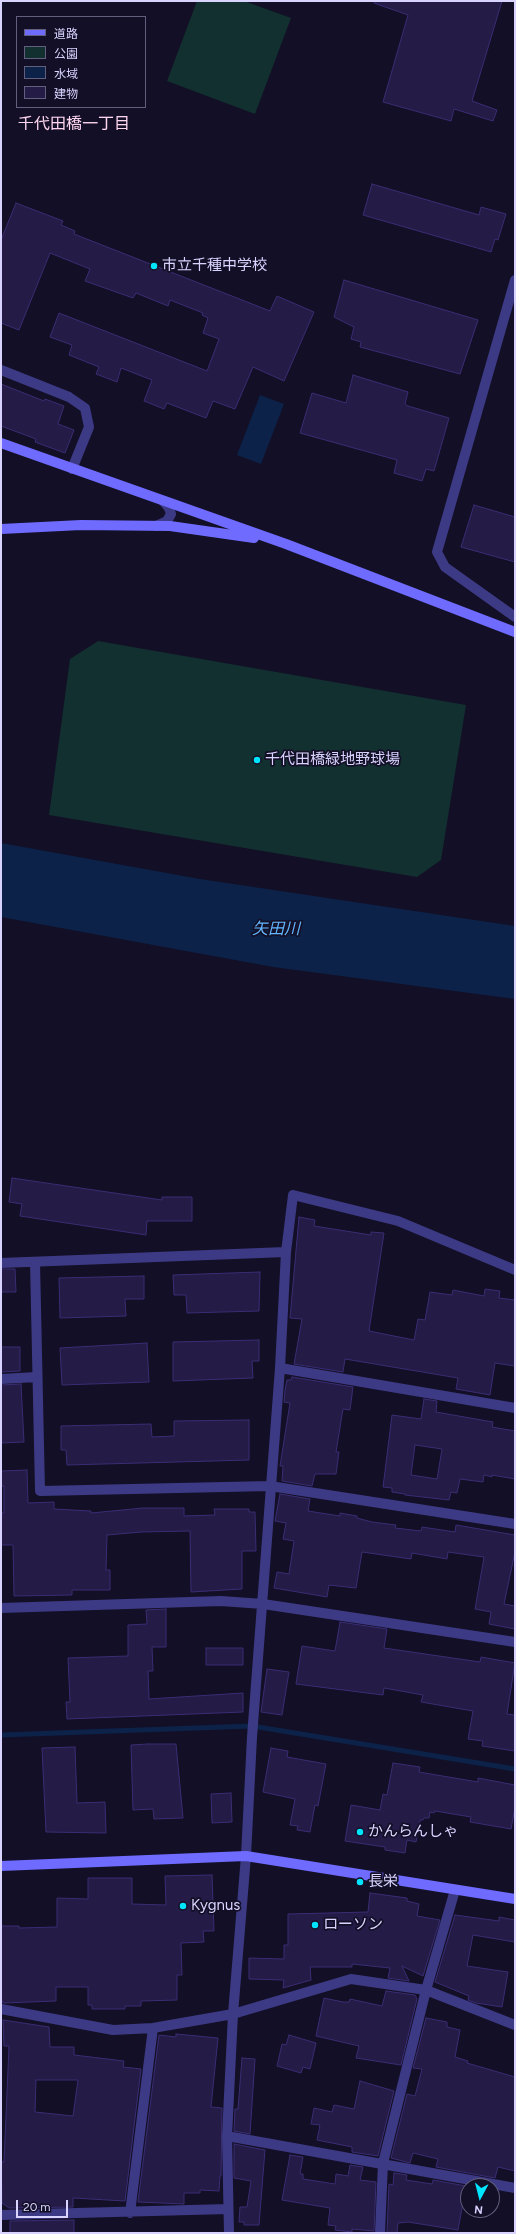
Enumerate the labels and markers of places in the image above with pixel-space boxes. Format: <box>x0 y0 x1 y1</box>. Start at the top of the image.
place label: 市立千種中学校 <box>162 257 267 275</box>
marker: 市立千種中学校 <box>149 261 159 271</box>
place label: 千代田橋緑地野球場 <box>265 751 400 769</box>
marker: 千代田橋緑地野球場 <box>252 755 262 765</box>
place label: かんらんしゃ <box>368 1823 458 1841</box>
marker: かんらんしゃ <box>355 1827 365 1837</box>
place label: 長栄 <box>368 1873 398 1891</box>
marker: 長栄 <box>355 1877 365 1887</box>
place label: Kygnus <box>191 1897 240 1915</box>
marker: Kygnus <box>178 1901 188 1911</box>
place label: ローソン <box>323 1916 383 1934</box>
marker: ローソン <box>310 1920 320 1930</box>

